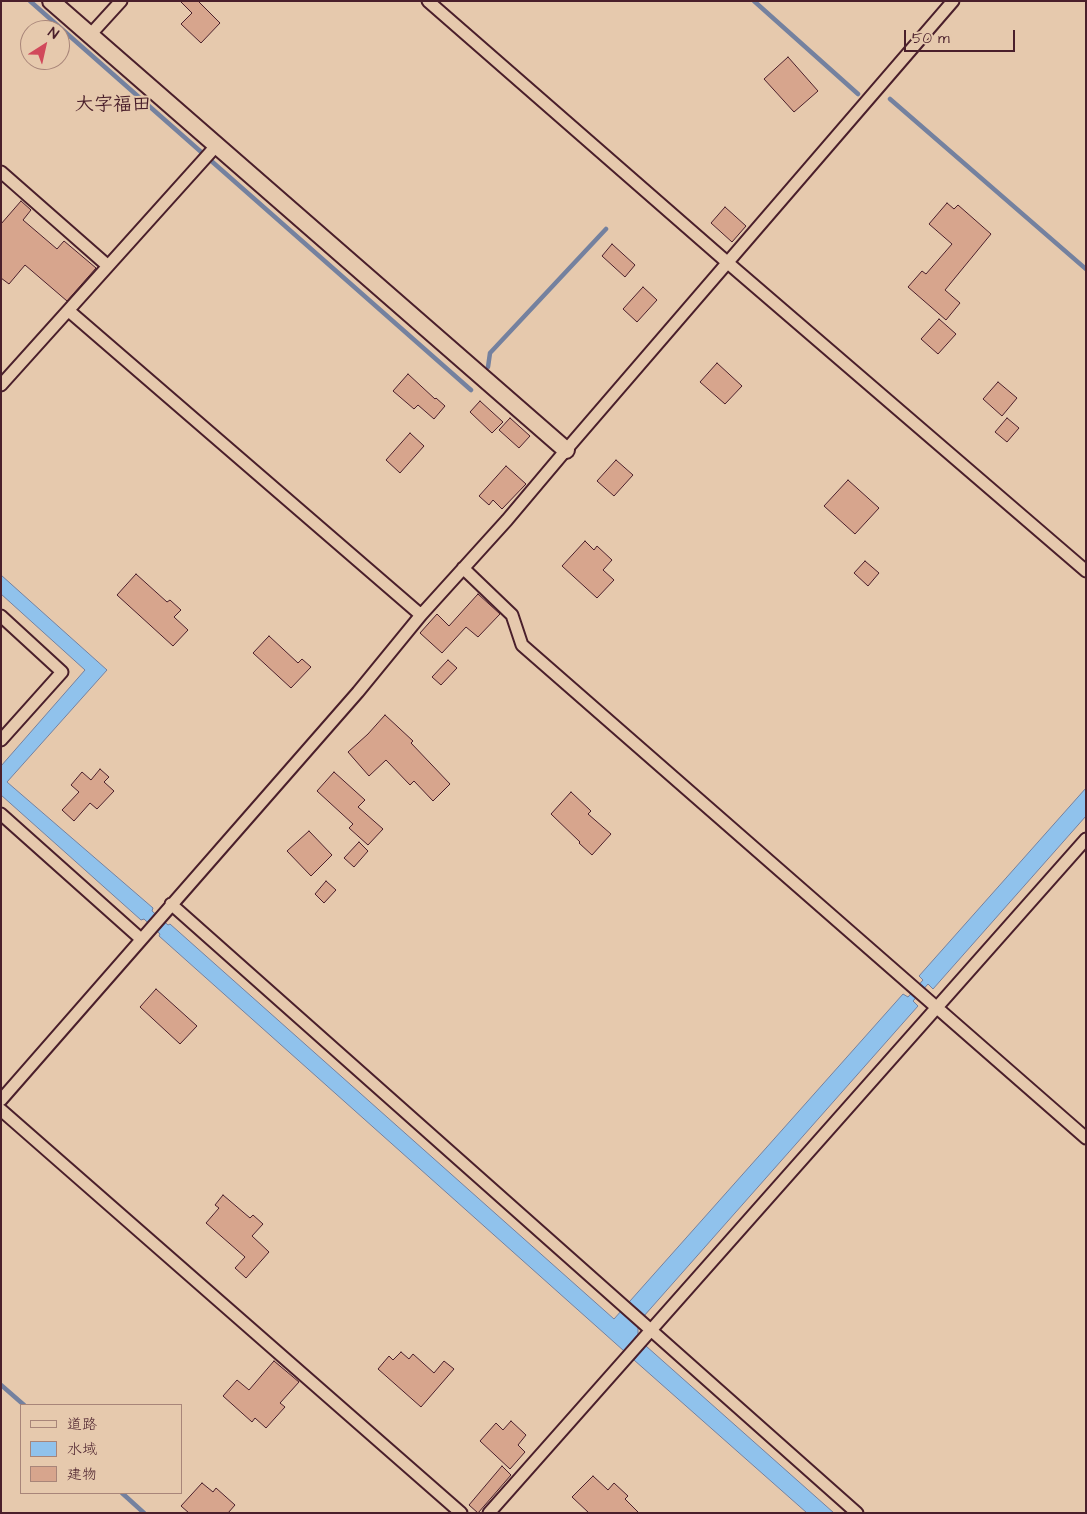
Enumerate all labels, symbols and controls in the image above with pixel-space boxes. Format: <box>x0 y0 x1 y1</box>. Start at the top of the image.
north arrow <box>20 20 70 70</box>
scale bar <box>907 20 1018 52</box>
text: N <box>44 23 62 44</box>
text: 50 m <box>912 28 950 49</box>
district label: 大字福田 <box>75 95 151 117</box>
legend <box>20 1404 182 1494</box>
text: 道路 <box>67 1414 97 1435</box>
text: 水域 <box>67 1439 97 1460</box>
text: 建物 <box>67 1464 97 1485</box>

